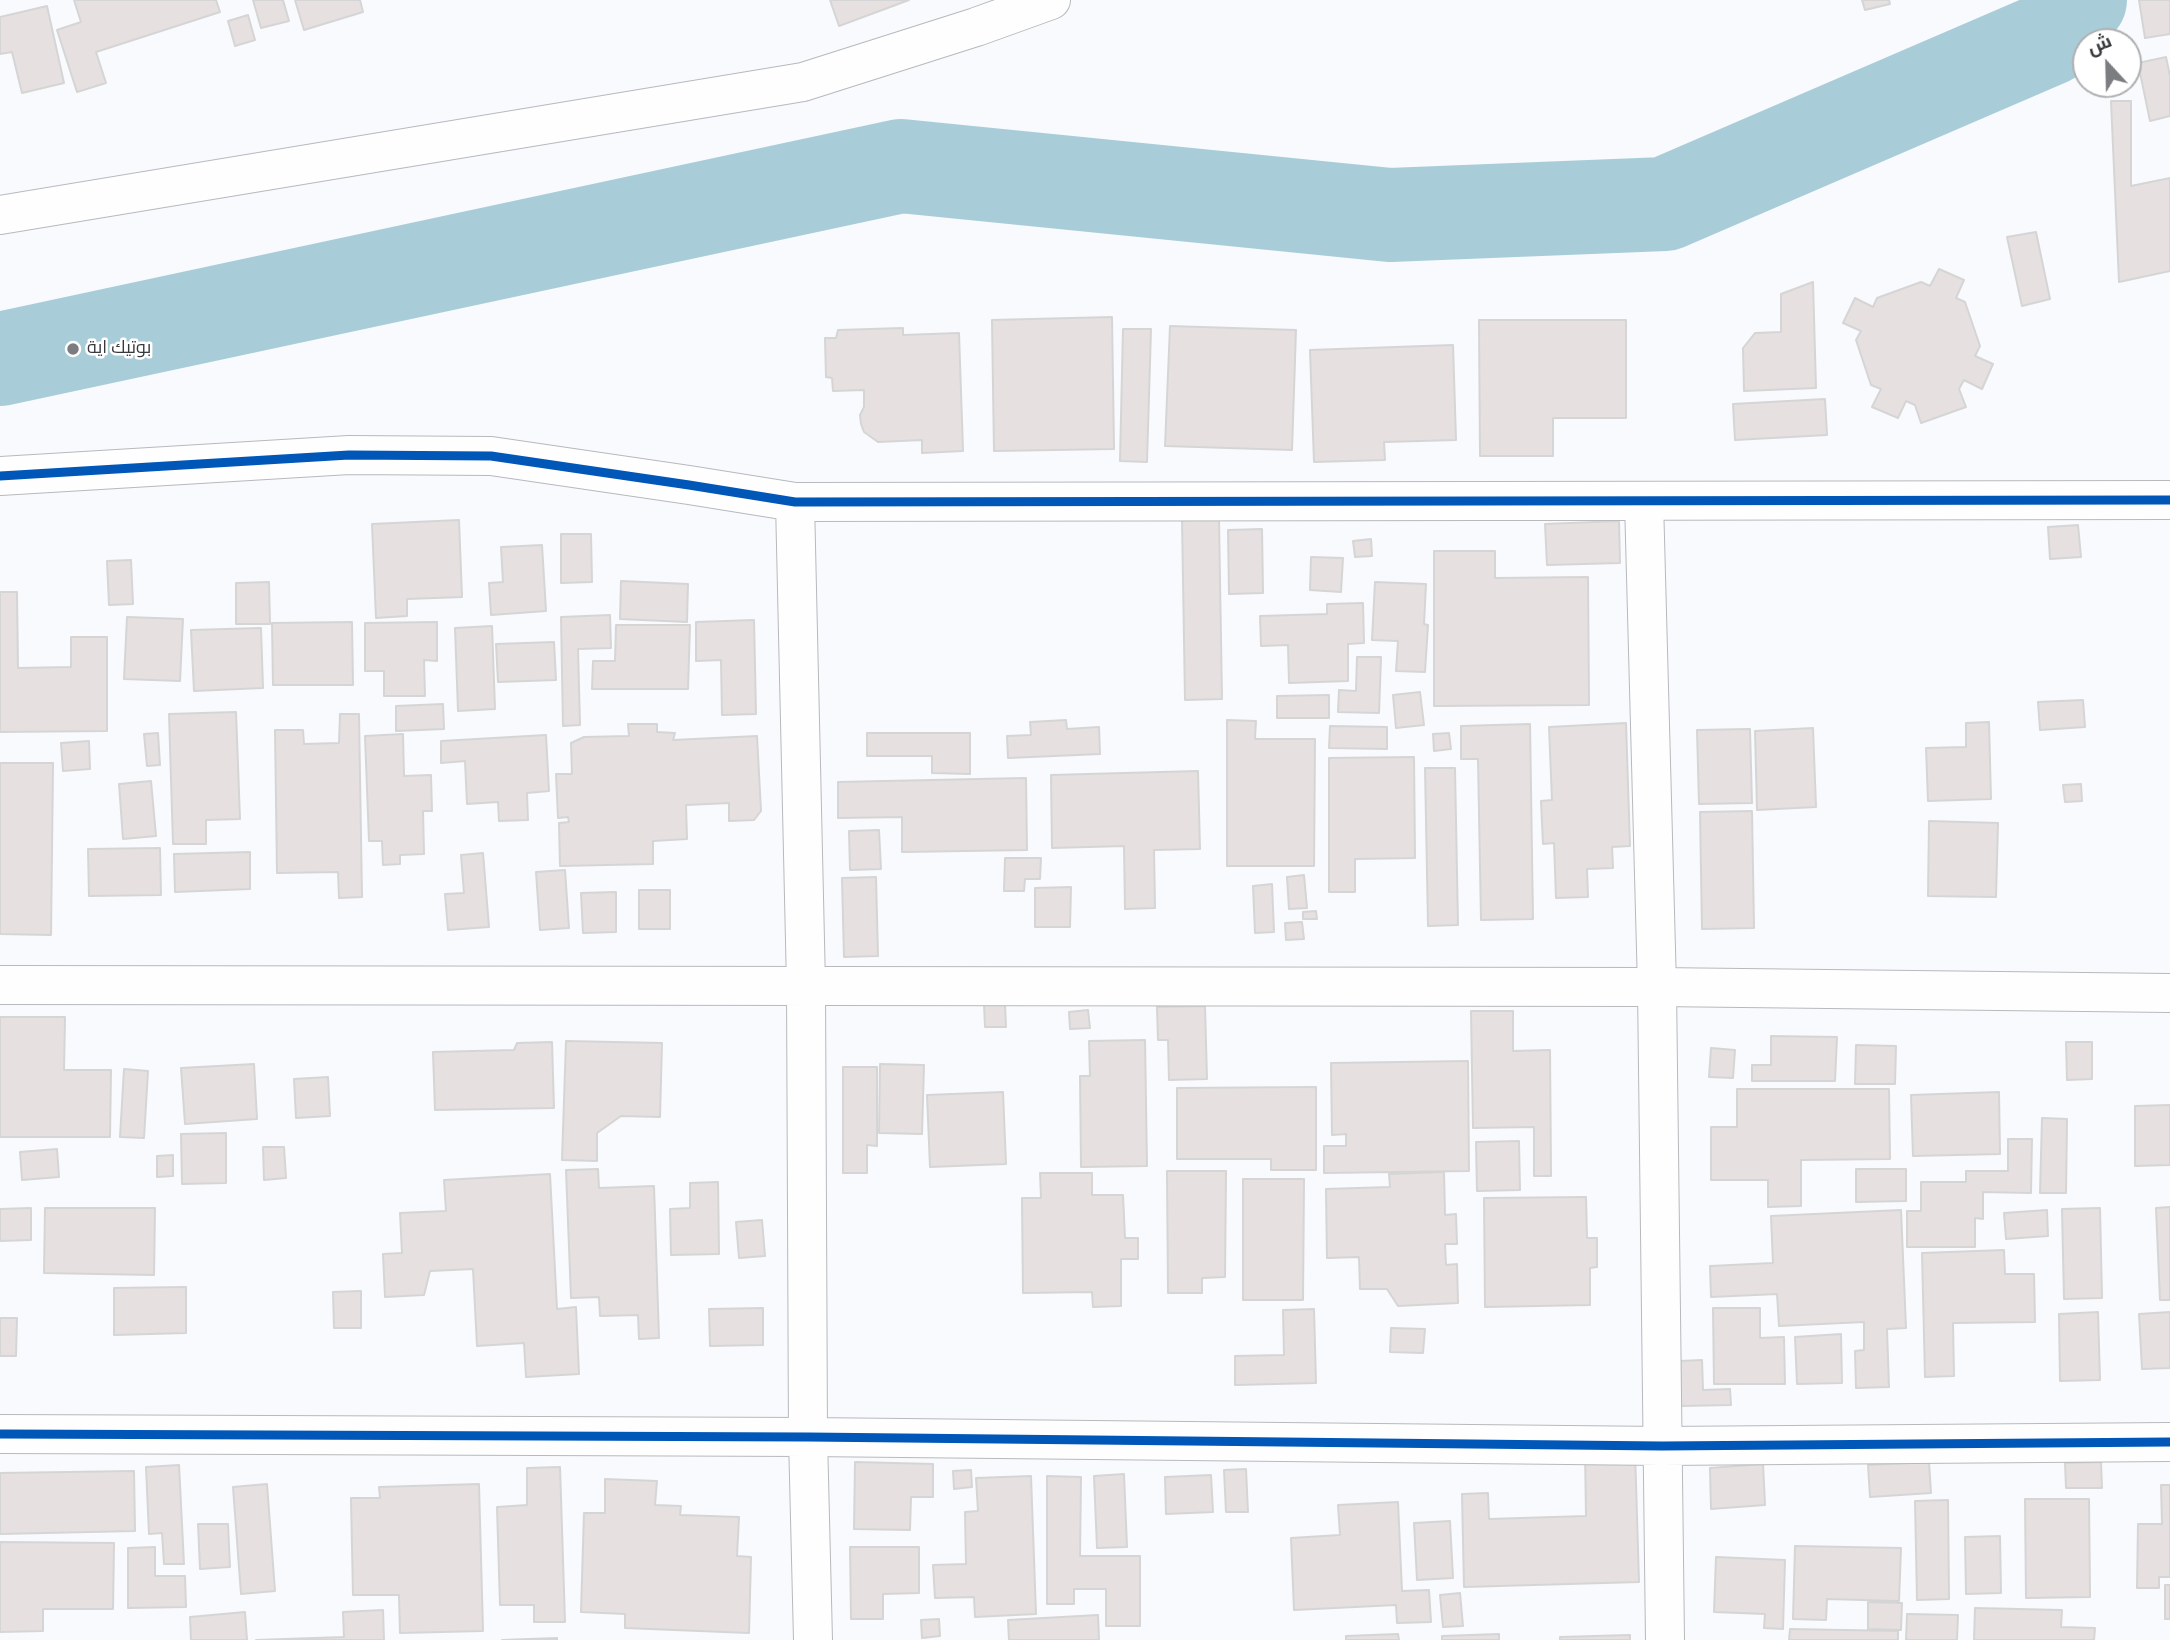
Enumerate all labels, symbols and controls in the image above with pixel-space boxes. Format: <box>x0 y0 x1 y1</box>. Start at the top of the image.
north arrow <box>2072 28 2142 98</box>
text: ش <box>2084 30 2116 61</box>
place label: بوتيك اية <box>87 338 151 360</box>
marker: بوتيك اية <box>65 341 81 357</box>

